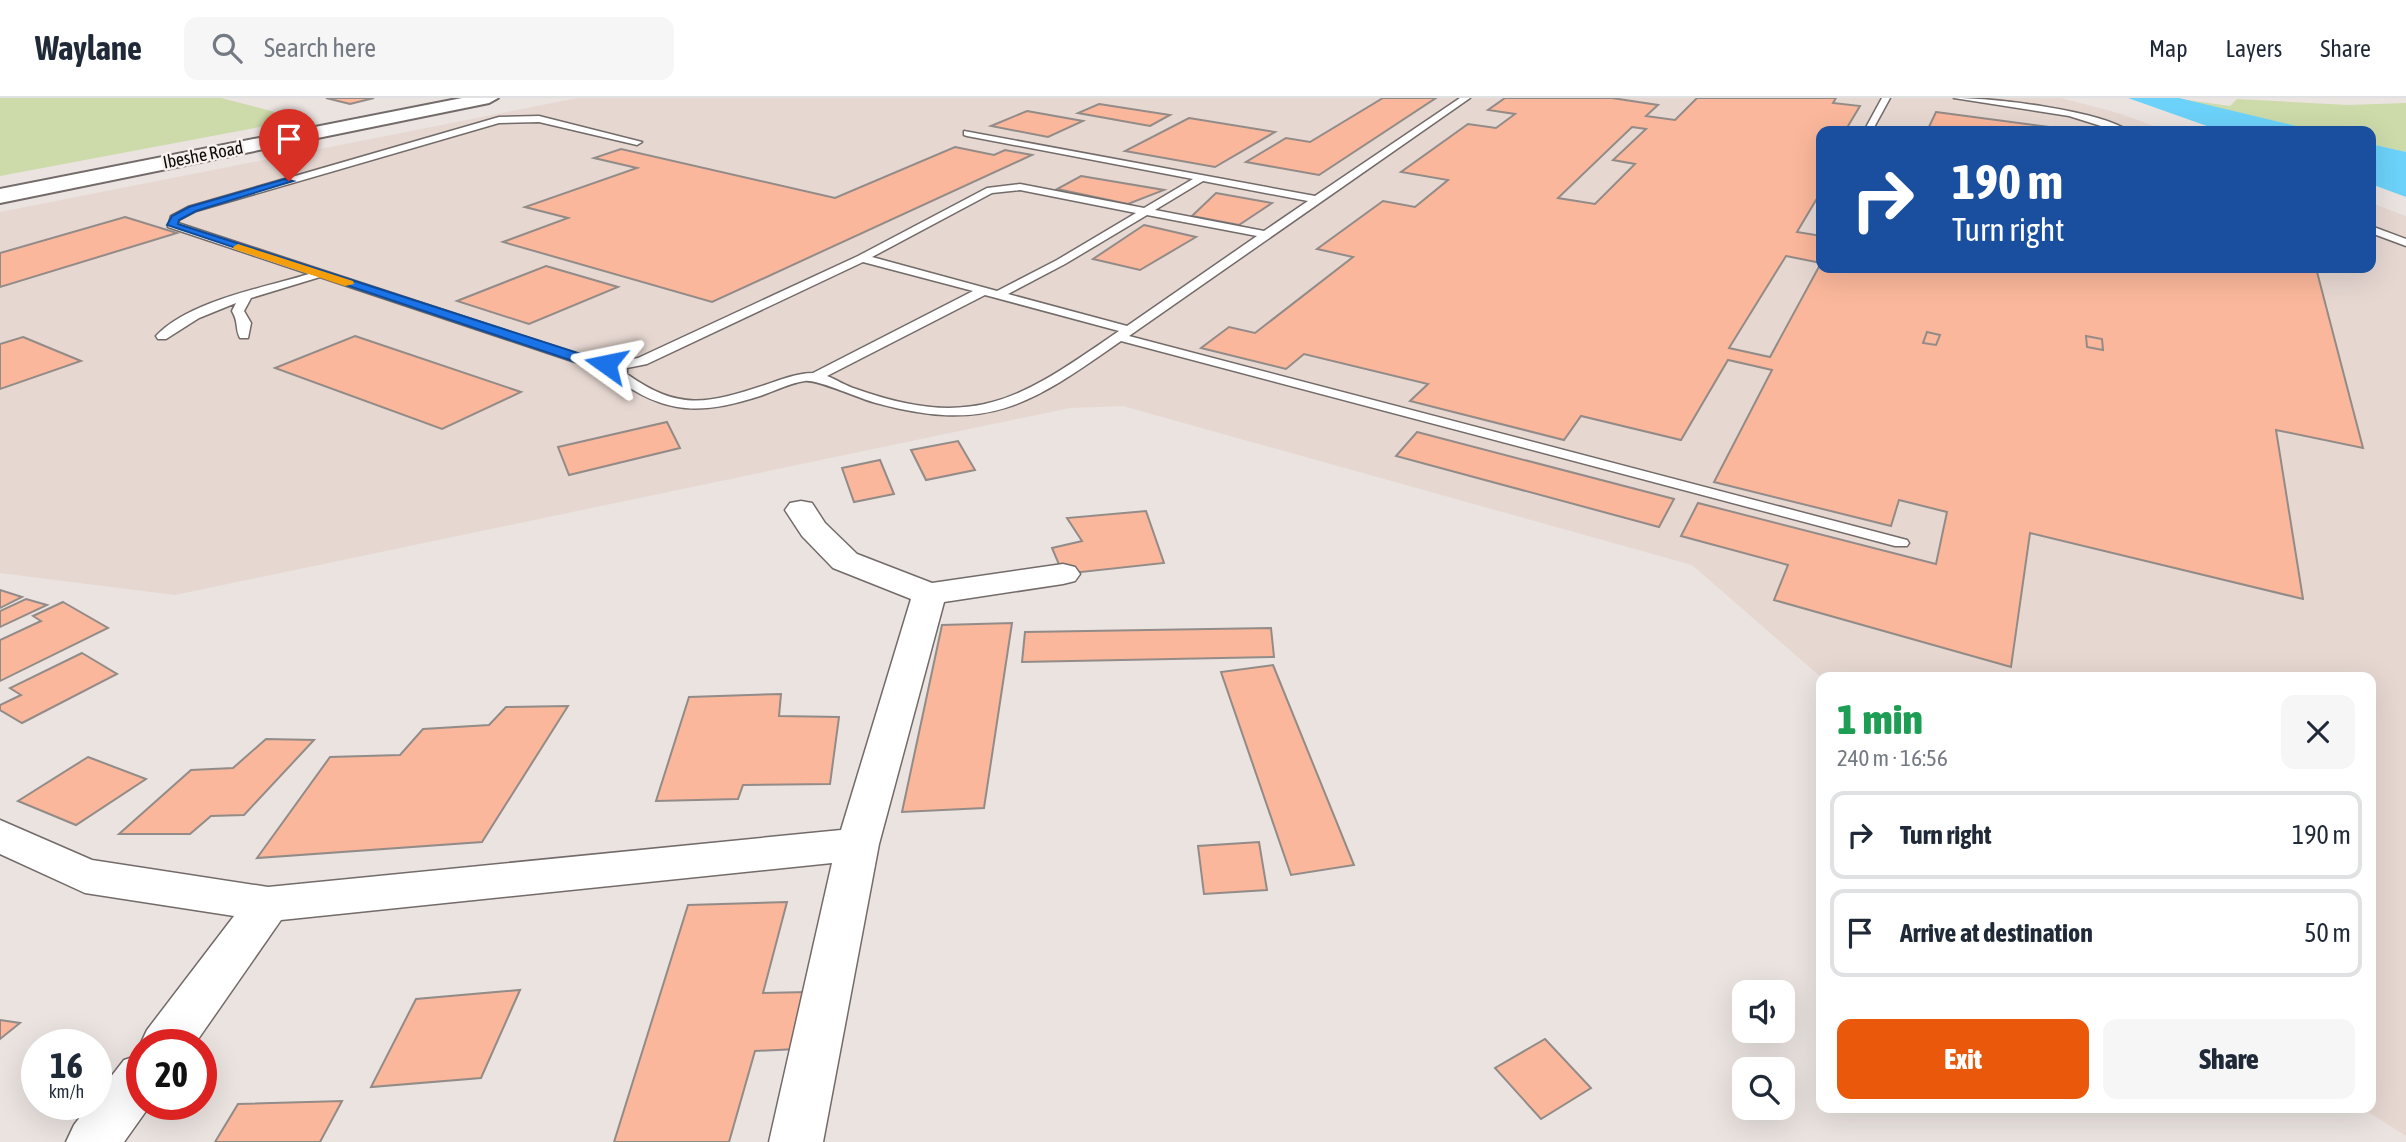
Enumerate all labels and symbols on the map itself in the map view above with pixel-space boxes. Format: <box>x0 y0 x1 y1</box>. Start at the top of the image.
pin <box>259 109 319 181</box>
street label: Ibeshe Road <box>161 136 245 173</box>
position arrow <box>569 327 643 401</box>
speed limit sign: 20 <box>126 1029 217 1120</box>

